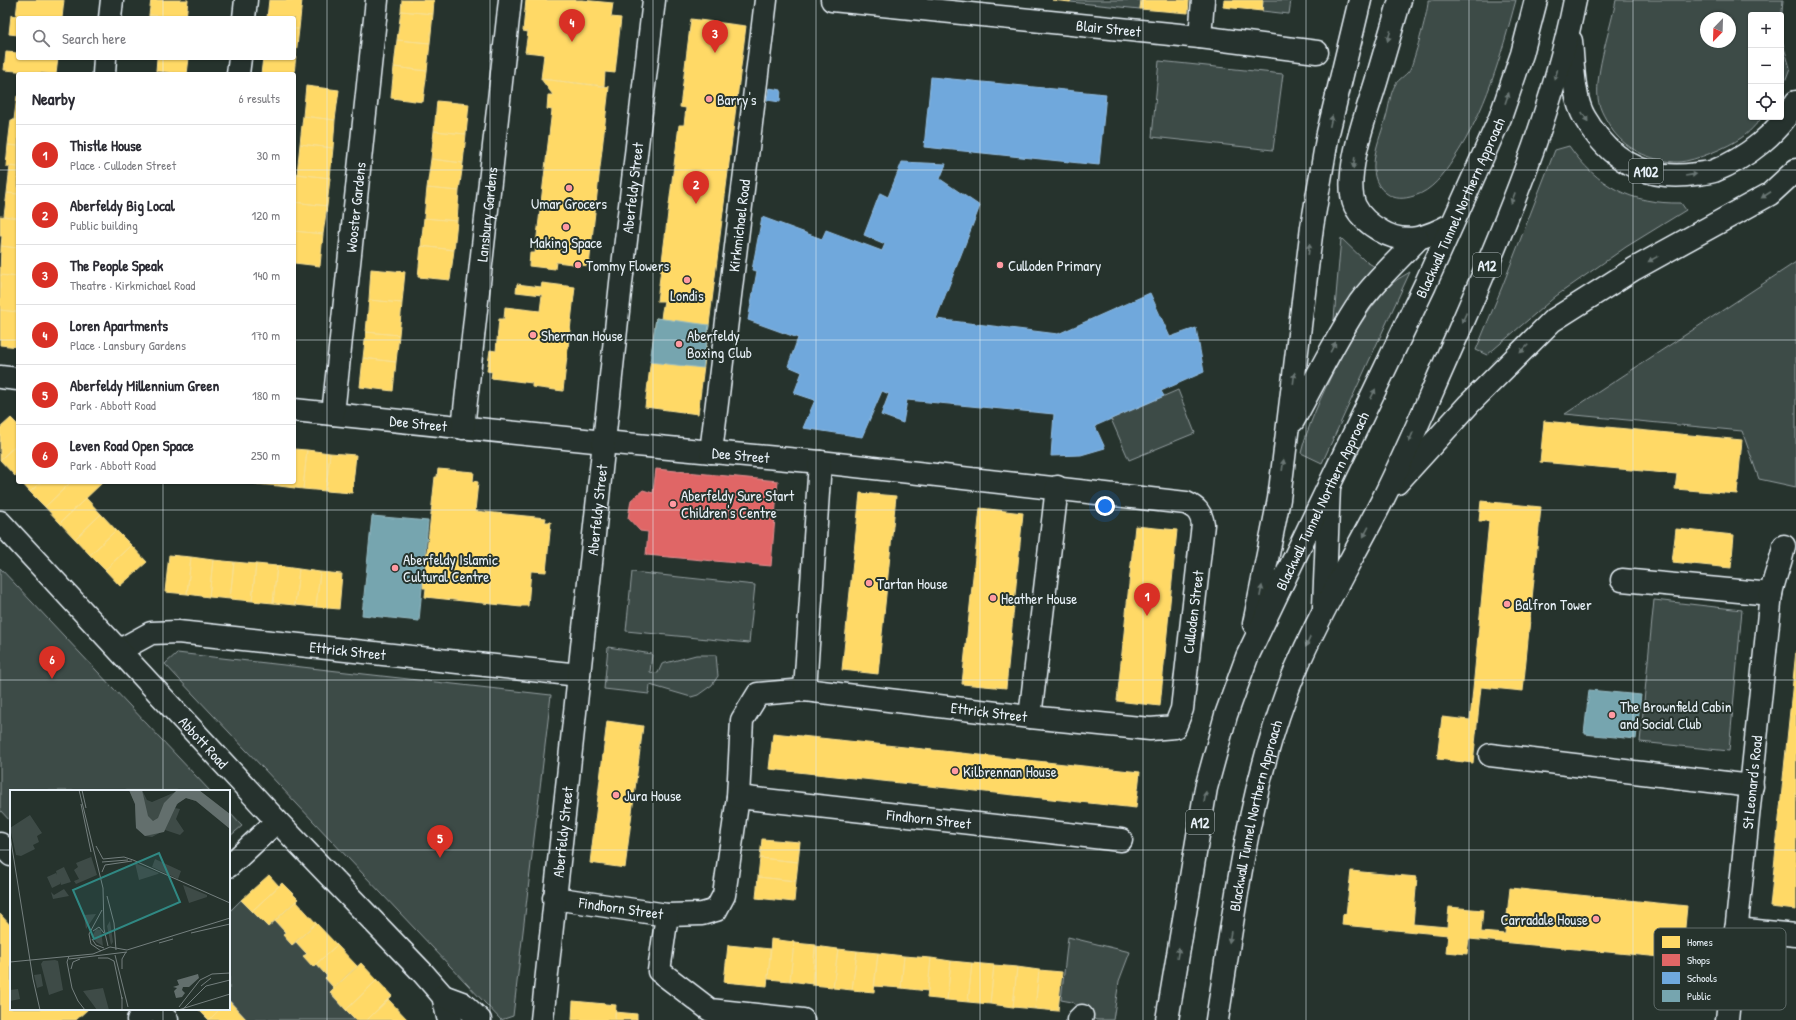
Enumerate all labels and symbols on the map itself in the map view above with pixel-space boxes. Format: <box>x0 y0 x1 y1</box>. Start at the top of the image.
pin: 4 <box>559 9 585 42</box>
north arrow <box>1700 12 1736 48</box>
street label: Blair Street <box>1075 14 1143 42</box>
pin: 3 <box>702 20 728 53</box>
one-way arrow <box>1386 29 1392 42</box>
one-way arrow <box>1553 69 1559 81</box>
place label: Barry's <box>717 89 757 110</box>
one-way arrow <box>1504 92 1510 104</box>
marker: Barry's <box>704 94 714 104</box>
one-way arrow <box>1581 112 1589 122</box>
street label: Blackwall Tunnel Northern Approach <box>1410 114 1509 301</box>
one-way arrow <box>1328 115 1334 127</box>
street label: Aberfeldy Street <box>616 140 648 234</box>
one-way arrow <box>1351 157 1357 169</box>
road number: A102 <box>1629 159 1663 183</box>
street label: Wooster Gardens <box>340 161 370 253</box>
street label: Lansbury Gardens <box>471 166 502 263</box>
pin: 2 <box>683 171 709 204</box>
one-way arrow <box>1685 172 1697 178</box>
street label: Kirkmichael Road <box>723 178 755 273</box>
marker: Umar Grocers <box>564 183 574 193</box>
one-way arrow <box>1761 191 1772 199</box>
one-way arrow <box>1510 192 1516 204</box>
place label: Umar Grocers <box>531 193 607 214</box>
marker: Making Space <box>561 222 571 232</box>
place label: Making Space <box>530 232 602 253</box>
one-way arrow <box>1306 243 1312 255</box>
road number: A12 <box>1473 253 1501 277</box>
place label: Tommy Flowers <box>586 255 670 276</box>
place label: Culloden Primary <box>1008 255 1101 276</box>
one-way arrow <box>1647 255 1659 262</box>
marker: Tommy Flowers <box>573 260 583 270</box>
marker: Culloden Primary <box>995 260 1005 270</box>
marker: Londis <box>682 275 692 285</box>
place label: Londis <box>670 285 704 306</box>
one-way arrow <box>1461 313 1467 325</box>
place label: Sherman House <box>541 325 623 346</box>
place label: Aberfeldy Boxing Club <box>687 325 752 363</box>
marker: Sherman House <box>528 330 538 340</box>
marker: Aberfeldy Boxing Club <box>674 339 684 349</box>
one-way arrow <box>1330 341 1336 353</box>
one-way arrow <box>1520 344 1529 354</box>
one-way arrow <box>1291 372 1297 384</box>
one-way arrow <box>1370 388 1376 400</box>
street label: Blackwall Tunnel Northern Approach <box>1270 408 1374 593</box>
street label: Dee Street <box>389 409 449 436</box>
one-way arrow <box>1408 431 1414 443</box>
street label: Dee Street <box>711 442 771 468</box>
one-way arrow <box>1280 459 1287 471</box>
street label: Aberfeldy Street <box>581 463 612 556</box>
place label: Aberfeldy Sure Start Children's Centre <box>681 485 795 523</box>
your location <box>1095 496 1115 516</box>
marker: Aberfeldy Sure Start Children's Centre <box>668 499 678 509</box>
one-way arrow <box>1362 526 1369 538</box>
place label: Aberfeldy Islamic Cultural Centre <box>403 549 498 587</box>
marker: Aberfeldy Islamic Cultural Centre <box>390 563 400 573</box>
street label: Culloden Street <box>1177 568 1209 655</box>
place label: Tartan House <box>877 573 948 594</box>
marker: Tartan House <box>864 578 874 588</box>
pin: 1 <box>1134 583 1160 616</box>
one-way arrow <box>1258 585 1264 597</box>
place label: Heather House <box>1001 588 1077 609</box>
marker: Heather House <box>988 593 998 603</box>
place label: Balfron Tower <box>1515 594 1592 615</box>
marker: Balfron Tower <box>1502 599 1512 609</box>
street label: Ettrick Street <box>308 636 388 665</box>
one-way arrow <box>1305 636 1311 648</box>
pin: 6 <box>39 646 65 679</box>
place label: The Brownfield Cabin and Social Club <box>1620 696 1732 734</box>
street label: Ettrick Street <box>950 697 1029 727</box>
marker: The Brownfield Cabin and Social Club <box>1607 710 1617 720</box>
street label: Abbott Road <box>174 711 233 773</box>
street label: Blackwall Tunnel Northern Approach <box>1223 717 1287 913</box>
street label: St Leonard's Road <box>1736 734 1767 830</box>
place label: Kilbrennan House <box>963 761 1057 782</box>
marker: Kilbrennan House <box>950 766 960 776</box>
street label: Aberfeldy Street <box>547 785 578 879</box>
place label: Jura House <box>624 785 681 806</box>
inset map <box>10 790 230 1010</box>
marker: Jura House <box>611 790 621 800</box>
one-way arrow <box>1202 791 1208 803</box>
street label: Findhorn Street <box>884 803 973 834</box>
road number: A12 <box>1186 810 1214 834</box>
pin: 5 <box>427 825 453 858</box>
street label: Findhorn Street <box>577 892 665 924</box>
place label: Carradale House <box>1501 909 1588 930</box>
marker: Carradale House <box>1591 914 1601 924</box>
legend <box>1654 928 1786 1010</box>
one-way arrow <box>1227 931 1233 944</box>
text: Homes <box>1687 935 1713 949</box>
one-way arrow <box>1176 947 1182 959</box>
text: Shops <box>1687 953 1710 967</box>
text: Schools <box>1687 971 1717 985</box>
text: Public <box>1687 989 1712 1003</box>

